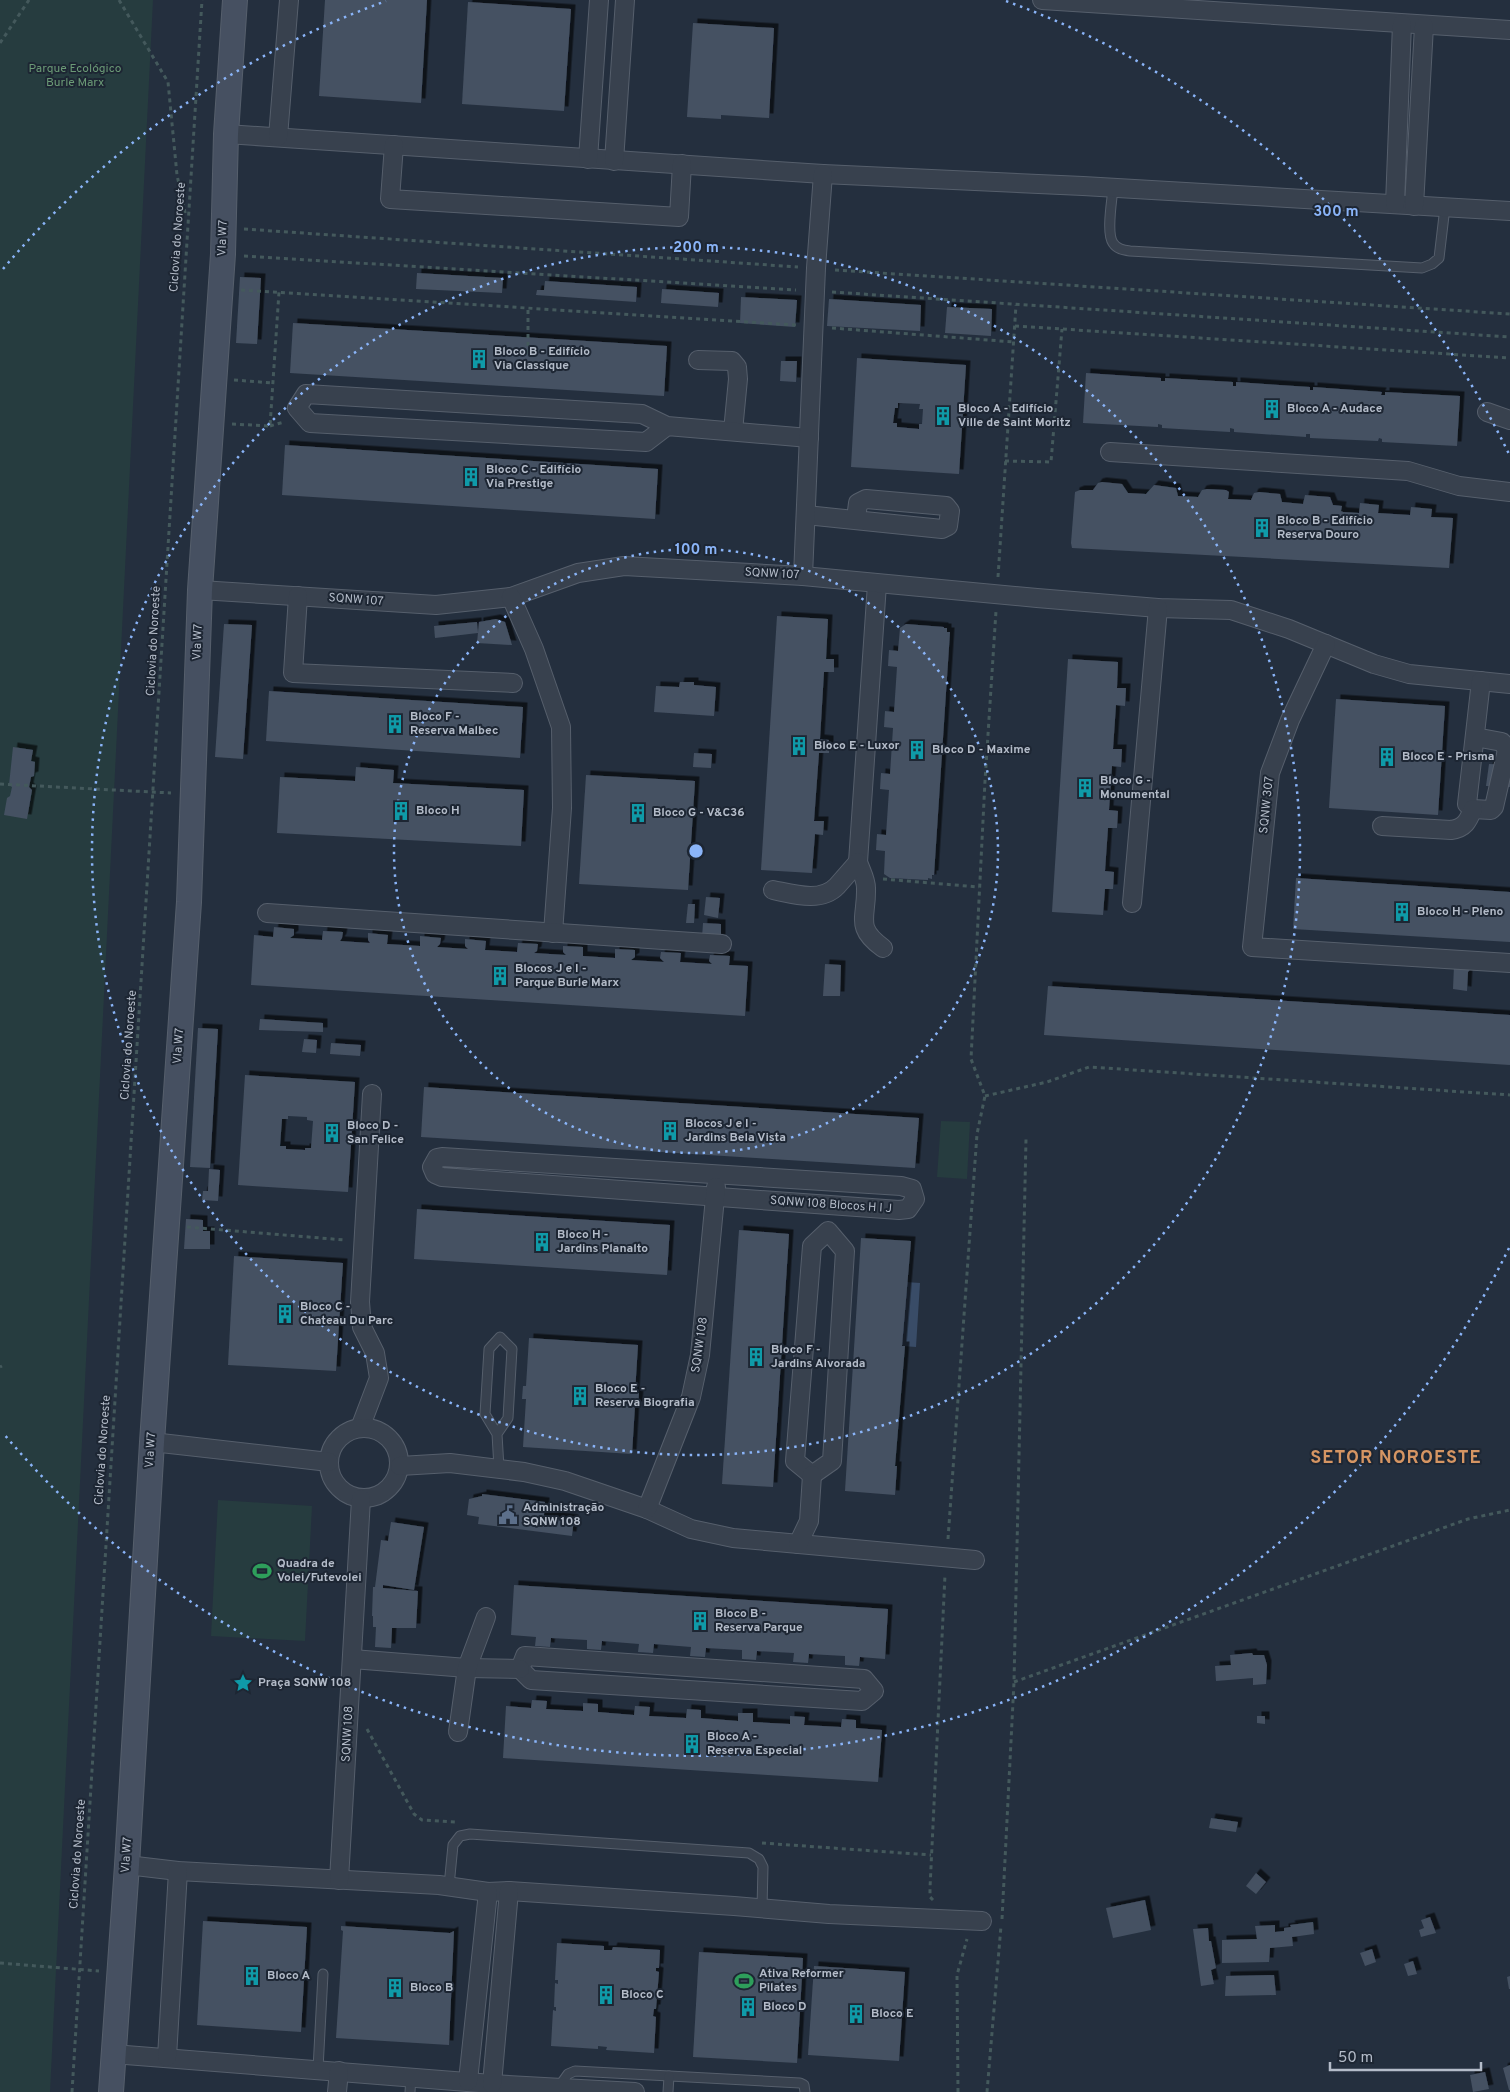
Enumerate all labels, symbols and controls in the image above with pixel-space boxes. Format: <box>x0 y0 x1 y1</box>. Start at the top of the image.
park label: Parque Ecológico Burle Marx <box>29 61 122 91</box>
street label: Ciclovia do Noroeste <box>166 181 190 293</box>
text: 300 m <box>1313 203 1359 222</box>
street label: Vla W7 <box>214 220 232 256</box>
text: 200 m <box>673 239 719 258</box>
place label: Bloco B - Edifício Via Classique <box>494 344 590 374</box>
building icon: Bloco B - Edifício Via Classique <box>468 348 490 370</box>
building icon: Bloco A - Audace <box>1261 398 1283 420</box>
place label: Bloco A - Edifício Ville de Saint Moritz <box>958 401 1071 431</box>
place label: Bloco A - Audace <box>1287 401 1383 417</box>
building icon: Bloco A - Edifício Ville de Saint Moritz <box>932 405 954 427</box>
place label: Bloco C - Edifício Via Prestige <box>486 462 582 492</box>
building icon: Bloco C - Edifício Via Prestige <box>460 466 482 488</box>
place label: Bloco B - Edifício Reserva Douro <box>1277 513 1373 543</box>
building icon: Bloco B - Edifício Reserva Douro <box>1251 517 1273 539</box>
text: 100 m <box>675 541 717 560</box>
street label: SQNW 107 <box>744 565 800 583</box>
street label: Ciclovia do Noroeste <box>143 586 165 696</box>
street label: SQNW 107 <box>328 590 384 610</box>
street label: Vla W7 <box>189 624 207 660</box>
place label: Bloco F - Reserva Malbec <box>410 709 499 739</box>
building icon: Bloco F - Reserva Malbec <box>384 713 406 735</box>
building icon: Bloco E - Luxor <box>788 735 810 757</box>
place label: Bloco E - Luxor <box>814 738 900 754</box>
building icon: Bloco D - Maxime <box>906 739 928 761</box>
place label: Bloco D - Maxime <box>932 742 1031 758</box>
building icon: Bloco E - Prisma <box>1376 746 1398 768</box>
place label: Bloco E - Prisma <box>1402 749 1495 765</box>
place label: Bloco G - Monumental <box>1100 773 1170 803</box>
street label: SQNW 307 <box>1256 775 1278 835</box>
building icon: Bloco G - Monumental <box>1074 777 1096 799</box>
building icon: Bloco H <box>390 800 412 822</box>
building icon: Bloco G - V&C36 <box>627 802 649 824</box>
place label: Bloco H <box>416 803 460 819</box>
place label: Bloco G - V&C36 <box>653 805 745 821</box>
centre of rings <box>687 842 705 860</box>
building icon: Bloco H - Pleno <box>1391 901 1413 923</box>
place label: Bloco H - Pleno <box>1417 904 1504 920</box>
place label: Blocos J e I - Parque Burle Marx <box>515 961 619 991</box>
building icon: Blocos J e I - Parque Burle Marx <box>489 965 511 987</box>
street label: Ciclovia do Noroeste <box>117 989 141 1101</box>
street label: Vla W7 <box>170 1027 188 1065</box>
place label: Blocos J e I - Jardins Bela Vista <box>685 1116 786 1146</box>
place label: Bloco D - San Felice <box>347 1118 404 1148</box>
building icon: Blocos J e I - Jardins Bela Vista <box>659 1120 681 1142</box>
building icon: Bloco D - San Felice <box>321 1122 343 1144</box>
street label: SQNW 108 Blocos H I J <box>769 1193 893 1217</box>
place label: Bloco H - Jardins Planalto <box>557 1227 648 1257</box>
building icon: Bloco H - Jardins Planalto <box>531 1231 553 1253</box>
place label: Bloco C - Chateau Du Parc <box>300 1299 393 1329</box>
building icon: Bloco C - Chateau Du Parc <box>274 1303 296 1325</box>
street label: SQNW 108 <box>688 1316 712 1374</box>
place label: Bloco F - Jardins Alvorada <box>771 1342 866 1372</box>
building icon: Bloco F - Jardins Alvorada <box>745 1346 767 1368</box>
place label: Bloco E - Reserva Biografia <box>595 1381 695 1411</box>
building icon: Bloco E - Reserva Biografia <box>569 1385 591 1407</box>
street label: Ciclovia do Noroeste <box>91 1394 115 1506</box>
street label: Vla W7 <box>142 1431 160 1469</box>
district label: SETOR NOROESTE <box>1310 1447 1482 1470</box>
place label: Administração SQNW 108 <box>523 1500 604 1530</box>
public building icon: Administração SQNW 108 <box>497 1504 519 1526</box>
place label: Quadra de Volei/Futevolei <box>277 1556 362 1586</box>
sports icon: Quadra de Volei/Futevolei <box>251 1560 273 1582</box>
place label: Bloco B - Reserva Parque <box>715 1606 803 1636</box>
building icon: Bloco B - Reserva Parque <box>689 1610 711 1632</box>
place icon: Praça SQNW 108 <box>232 1672 254 1694</box>
place label: Praça SQNW 108 <box>258 1675 351 1691</box>
street label: SQNW 108 <box>339 1705 357 1763</box>
place label: Bloco A - Reserva Especial <box>707 1729 802 1759</box>
building icon: Bloco A - Reserva Especial <box>681 1733 703 1755</box>
street label: Ciclovia do Noroeste <box>66 1798 90 1910</box>
street label: Vla W7 <box>118 1836 136 1874</box>
building icon: Bloco A <box>241 1965 263 1987</box>
place label: Ativa Reformer Pilates <box>759 1966 844 1996</box>
place label: Bloco A <box>267 1968 310 1984</box>
sports icon: Ativa Reformer Pilates <box>733 1970 755 1992</box>
building icon: Bloco B <box>384 1977 406 1999</box>
place label: Bloco B <box>410 1980 453 1996</box>
building icon: Bloco C <box>595 1984 617 2006</box>
place label: Bloco C <box>621 1987 664 2003</box>
building icon: Bloco D <box>737 1996 759 2018</box>
place label: Bloco D <box>763 1999 806 2015</box>
building icon: Bloco E <box>845 2003 867 2025</box>
place label: Bloco E <box>871 2006 913 2022</box>
scale bar <box>1330 2040 1481 2072</box>
text: 50 m <box>1338 2049 1373 2068</box>

